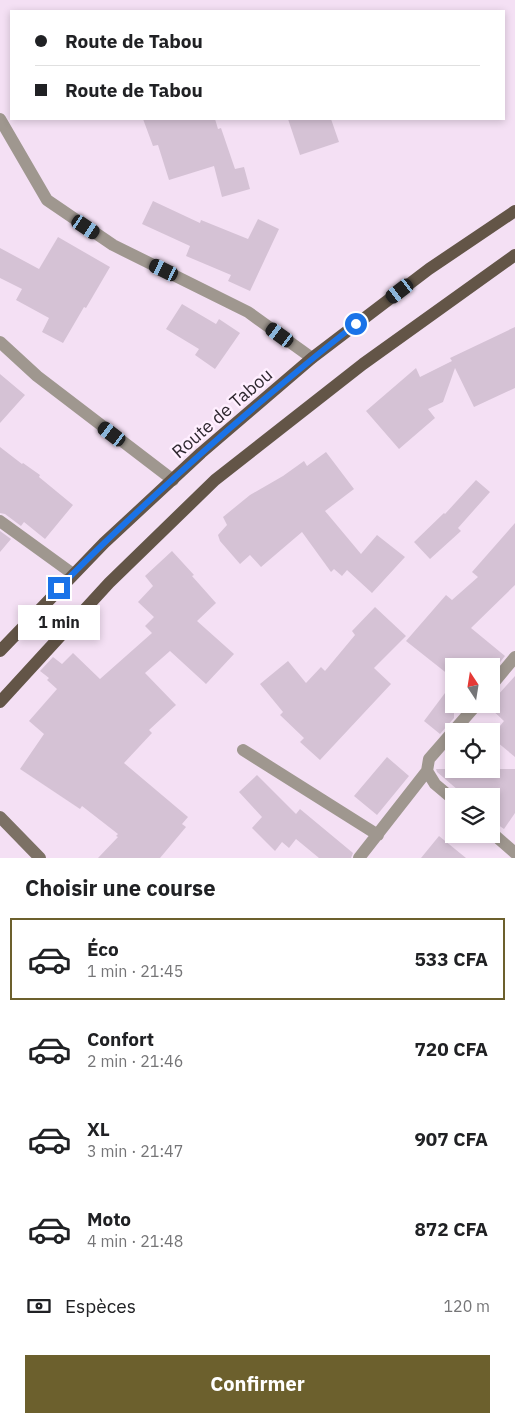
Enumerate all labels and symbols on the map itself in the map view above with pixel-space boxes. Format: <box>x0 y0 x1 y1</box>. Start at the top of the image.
car <box>69 212 102 242</box>
car <box>147 257 180 283</box>
car <box>383 276 416 306</box>
route start <box>345 313 367 335</box>
car <box>263 320 296 350</box>
street label: Route de Tabou <box>167 363 277 463</box>
car <box>95 419 128 449</box>
route end <box>48 577 70 599</box>
callout: 1 min <box>18 606 100 640</box>
north arrow <box>445 658 500 712</box>

